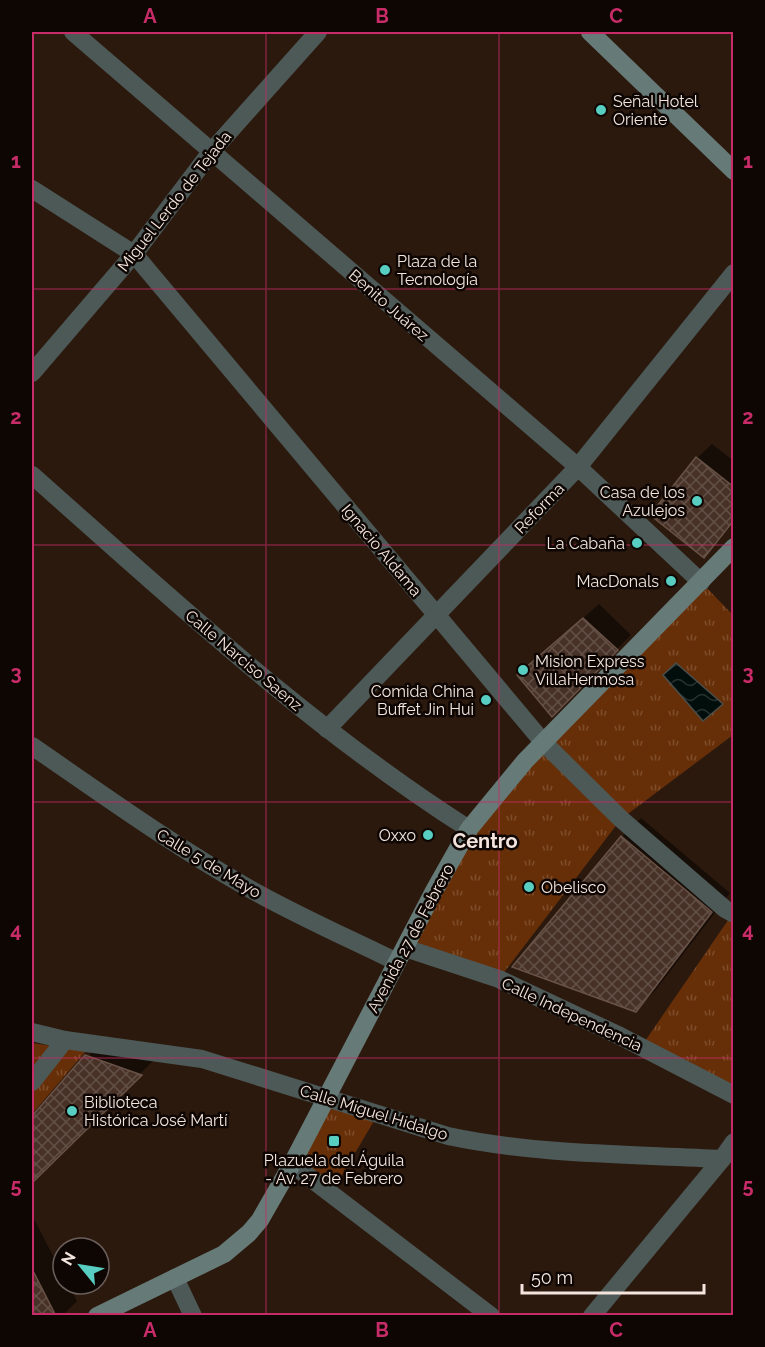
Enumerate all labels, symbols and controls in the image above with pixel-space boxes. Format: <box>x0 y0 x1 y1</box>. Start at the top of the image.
text: A <box>143 4 157 28</box>
text: B <box>375 4 389 28</box>
text: C <box>609 4 623 28</box>
place label: Señal Hotel Oriente <box>613 92 699 129</box>
marker: Señal Hotel Oriente <box>594 103 608 117</box>
street label: Miguel Lerdo de Tejada <box>114 127 235 275</box>
text: 1 <box>11 149 21 173</box>
text: 1 <box>743 149 753 173</box>
place label: Plaza de la Tecnología <box>397 252 478 289</box>
marker: Plaza de la Tecnología <box>378 263 392 277</box>
street label: Benito Juárez <box>345 266 433 345</box>
text: 2 <box>10 405 22 429</box>
text: 2 <box>742 405 754 429</box>
street label: Reforma <box>511 479 568 538</box>
place label: Casa de los Azulejos <box>600 483 685 520</box>
marker: Casa de los Azulejos <box>690 494 704 508</box>
street label: Ignacio Aldama <box>338 500 426 600</box>
place label: La Cabaña <box>547 534 625 553</box>
marker: La Cabaña <box>630 536 644 550</box>
place label: MacDonals <box>576 572 659 591</box>
marker: MacDonals <box>664 574 678 588</box>
street label: Calle Narciso Saenz <box>181 606 306 715</box>
place label: Mision Express VillaHermosa <box>535 652 645 689</box>
text: 3 <box>10 661 22 685</box>
text: 3 <box>742 661 754 685</box>
marker: Mision Express VillaHermosa <box>516 663 530 677</box>
place label: Comida China Buffet Jin Hui <box>371 682 474 719</box>
marker: Comida China Buffet Jin Hui <box>479 693 493 707</box>
street label: Calle 5 de Mayo <box>153 825 264 902</box>
place label: Oxxo <box>379 826 416 845</box>
marker: Oxxo <box>421 828 435 842</box>
district label: Centro <box>452 829 518 853</box>
street label: Avenida 27 de Febrero <box>363 861 458 1016</box>
place label: Obelisco <box>541 878 606 897</box>
marker: Obelisco <box>522 880 536 894</box>
text: 4 <box>10 918 22 942</box>
text: 4 <box>742 918 754 942</box>
street label: Calle Independencia <box>499 974 645 1055</box>
street label: Calle Miguel Hidalgo <box>298 1081 450 1144</box>
place label: Biblioteca Histórica José Martí <box>84 1093 228 1130</box>
marker: Biblioteca Histórica José Martí <box>65 1104 79 1118</box>
marker: Plazuela del Águila - Av. 27 de Febrero <box>327 1134 341 1148</box>
place label: Plazuela del Águila - Av. 27 de Febrero <box>264 1150 404 1188</box>
text: 5 <box>10 1174 22 1198</box>
text: 5 <box>742 1174 754 1198</box>
north arrow <box>51 1236 111 1296</box>
text: N <box>57 1249 80 1269</box>
scale bar <box>522 1257 704 1295</box>
text: 50 m <box>531 1267 573 1288</box>
text: A <box>143 1318 157 1342</box>
text: B <box>375 1318 389 1342</box>
text: C <box>609 1318 623 1342</box>

